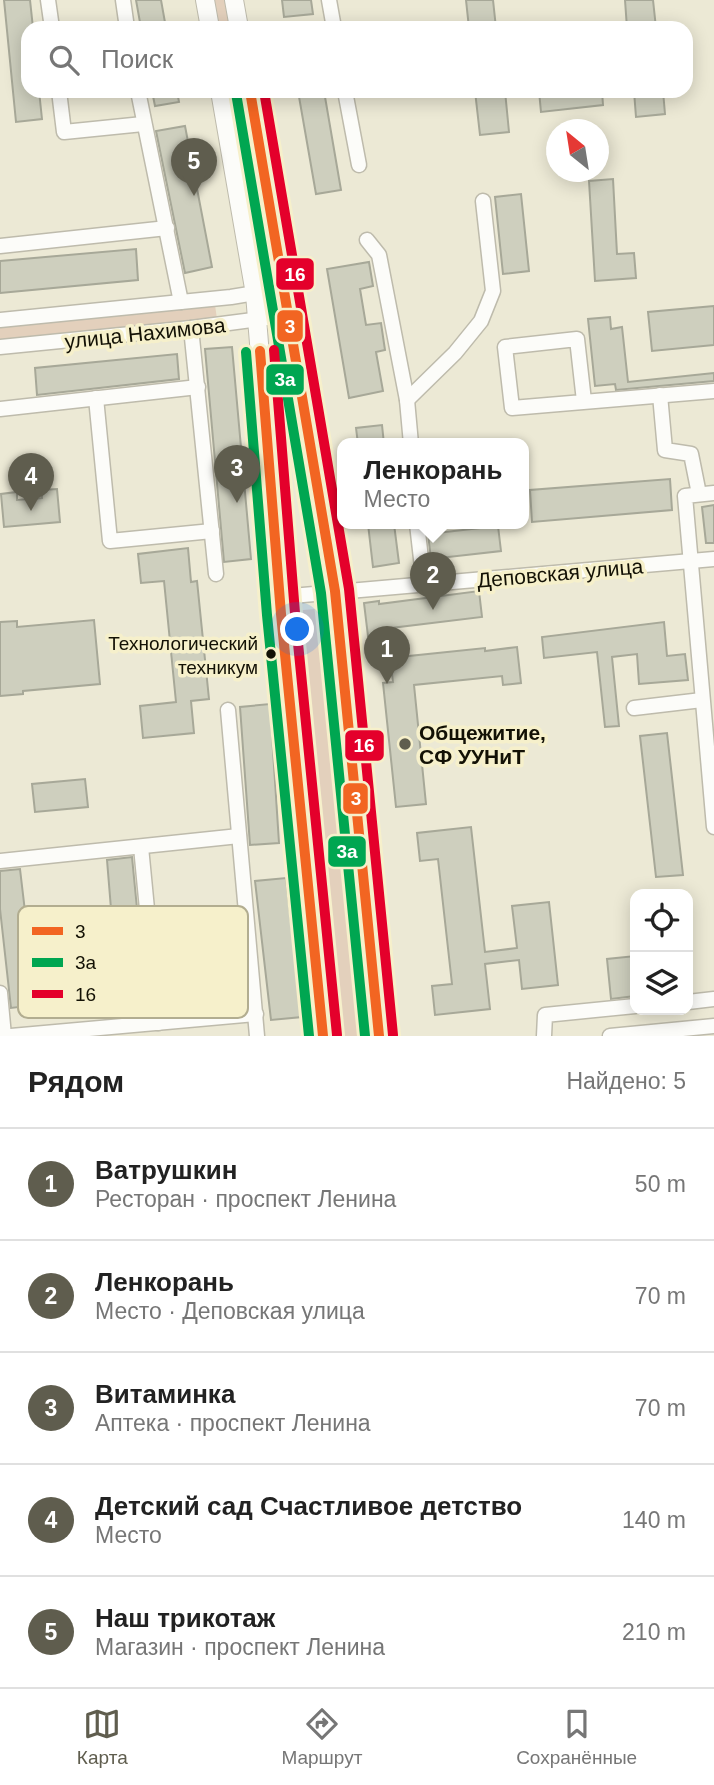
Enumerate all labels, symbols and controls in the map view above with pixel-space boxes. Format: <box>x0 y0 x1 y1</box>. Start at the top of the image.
search box <box>21 21 693 98</box>
icon: search <box>45 41 83 79</box>
text: Поиск <box>101 44 173 74</box>
north arrow <box>546 119 609 182</box>
pin: 5 <box>171 138 217 196</box>
line badge: 16 <box>275 257 315 291</box>
text: 16 <box>284 264 306 285</box>
line badge: 3 <box>276 309 304 343</box>
street label: улица Нахимова <box>64 313 227 353</box>
text: 3 <box>285 316 295 337</box>
line badge: 3а <box>265 363 305 396</box>
text: 3а <box>274 369 296 390</box>
popup <box>337 438 529 529</box>
pin: 3 <box>214 445 260 503</box>
pin: 4 <box>8 453 54 511</box>
text: Ленкорань <box>364 455 503 485</box>
text: Место <box>364 486 430 512</box>
pin: 2 <box>410 552 456 610</box>
street label: Деповская улица <box>476 554 644 592</box>
your location <box>280 612 314 646</box>
pin: 1 <box>364 626 410 684</box>
place label: Технологический техникум <box>108 633 258 678</box>
marker: Технологический техникум <box>264 647 278 661</box>
place label: Общежитие, СФ УУНиТ <box>419 721 546 768</box>
line badge: 16 <box>344 729 385 762</box>
text: 16 <box>353 735 375 756</box>
marker: Общежитие, СФ УУНиТ <box>397 736 413 752</box>
line badge: 3 <box>342 782 369 815</box>
text: 3 <box>351 788 361 809</box>
line badge: 3а <box>327 835 367 868</box>
text: 3а <box>336 841 358 862</box>
map controls <box>630 889 693 1015</box>
button: locate <box>630 889 693 952</box>
legend <box>18 906 248 1018</box>
text: 3 <box>75 921 86 942</box>
text: 3а <box>75 952 97 973</box>
button: layers <box>630 952 693 1015</box>
text: 16 <box>75 984 96 1005</box>
text: Рядом <box>28 1065 124 1098</box>
text: Найдено: 5 <box>566 1068 686 1094</box>
text: Ватрушкин <box>95 1155 237 1185</box>
text: 1 <box>45 1171 57 1197</box>
text: 50 m <box>635 1171 686 1197</box>
text: Ресторан · проспект Ленина <box>95 1186 396 1212</box>
text: Ленкорань <box>95 1267 234 1297</box>
text: 2 <box>45 1283 57 1309</box>
text: 70 m <box>635 1283 686 1309</box>
text: Место · Деповская улица <box>95 1298 365 1324</box>
text: Витаминка <box>95 1379 235 1409</box>
text: 3 <box>45 1395 57 1421</box>
text: 70 m <box>635 1395 686 1421</box>
text: Аптека · проспект Ленина <box>95 1410 371 1436</box>
text: Детский сад Счастливое детство <box>95 1491 522 1521</box>
text: 4 <box>45 1507 57 1533</box>
text: 140 m <box>622 1507 686 1533</box>
text: Место <box>95 1522 162 1548</box>
text: Наш трикотаж <box>95 1603 275 1633</box>
text: 5 <box>45 1619 57 1645</box>
text: 210 m <box>622 1619 686 1645</box>
text: Магазин · проспект Ленина <box>95 1634 385 1660</box>
tab: Карта <box>77 1705 128 1769</box>
tab: Маршрут <box>281 1705 362 1769</box>
tab: Сохранённые <box>516 1705 637 1769</box>

